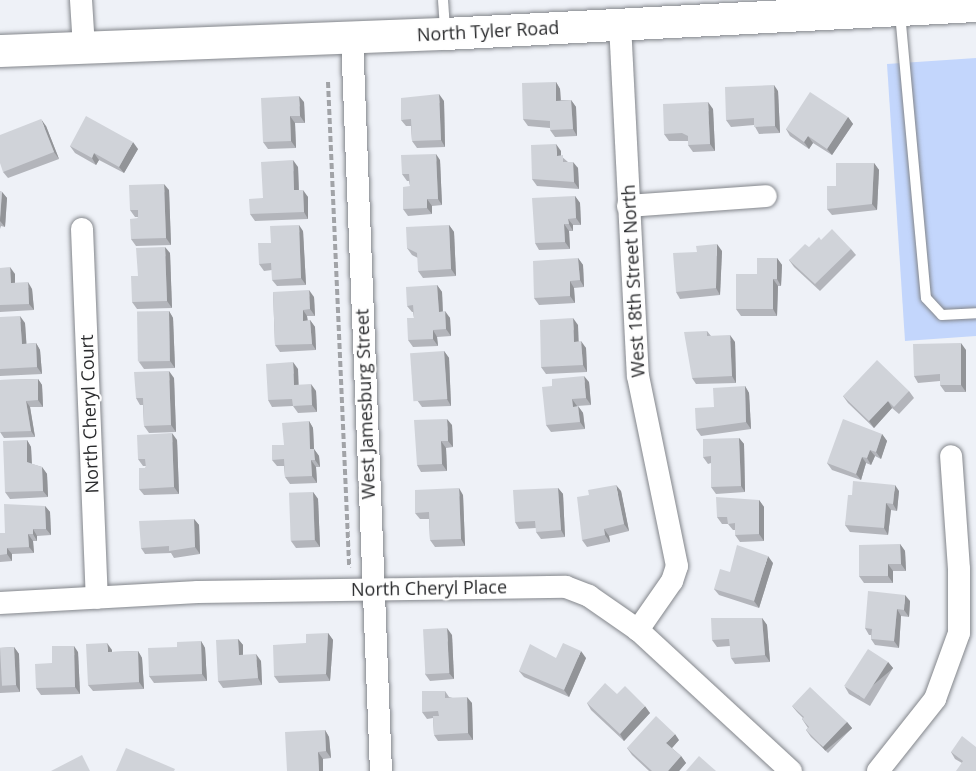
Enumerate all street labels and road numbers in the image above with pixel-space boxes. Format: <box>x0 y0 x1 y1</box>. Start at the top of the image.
street label: North Tyler Road <box>416 16 560 46</box>
street label: West 18th Street North <box>617 184 649 378</box>
street label: West Jamesburg Street <box>351 308 379 500</box>
street label: North Cheryl Court <box>75 334 103 494</box>
street label: North Cheryl Place <box>351 576 507 600</box>

